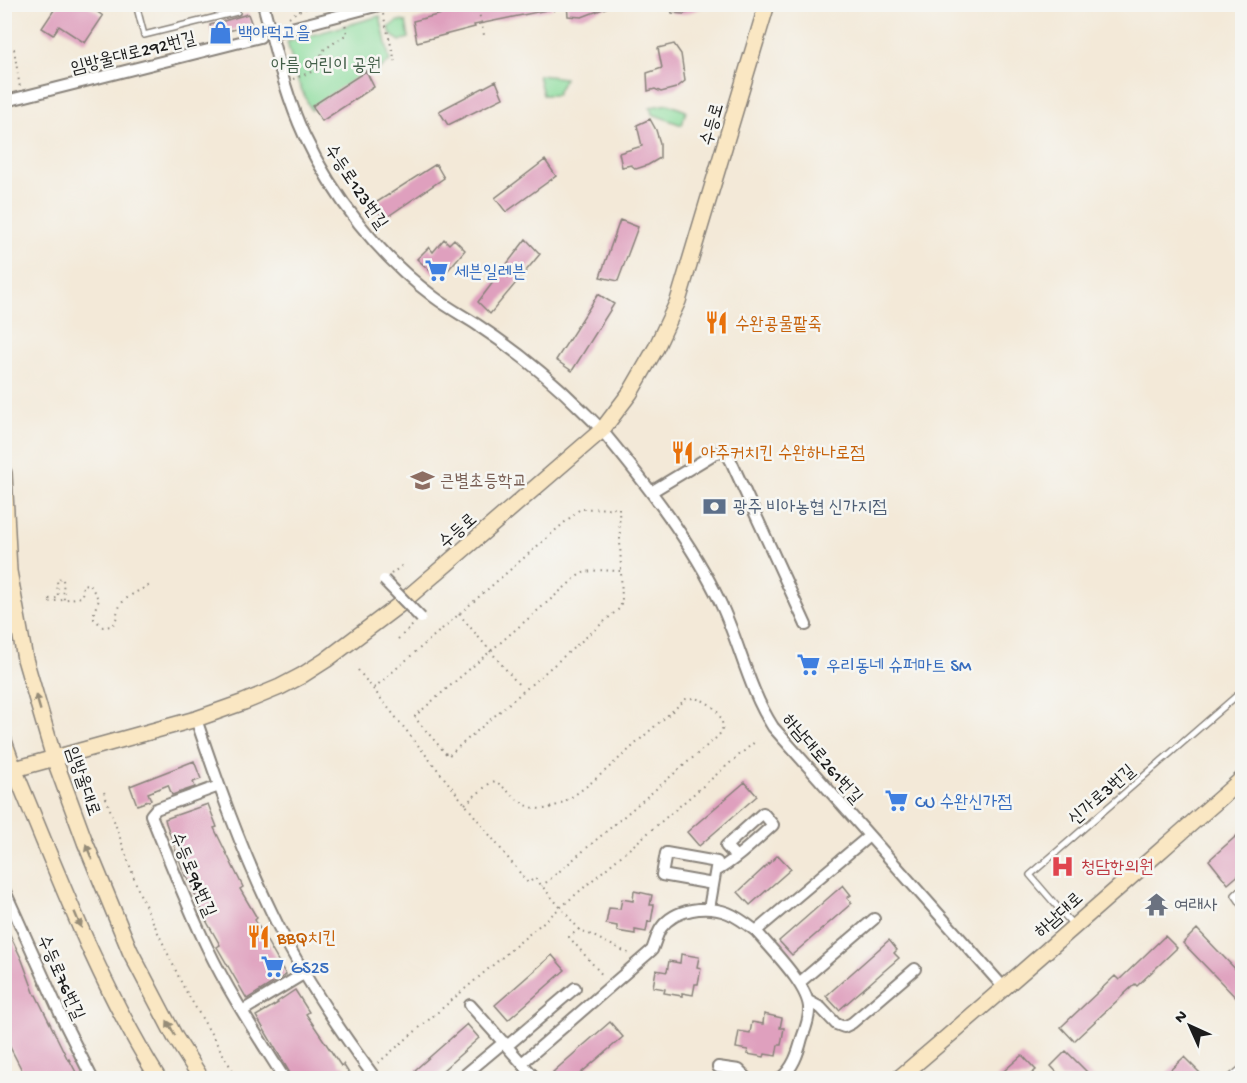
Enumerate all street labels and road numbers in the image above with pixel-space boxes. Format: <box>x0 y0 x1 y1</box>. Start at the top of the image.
street label: 임방울대로292번길 <box>69 29 199 80</box>
street label: 수등로 <box>697 101 729 148</box>
street label: 수등로123번길 <box>319 141 391 234</box>
street label: 수등로 <box>435 510 482 554</box>
street label: 하남대로261번길 <box>776 710 866 809</box>
street label: 임방울대로 <box>60 744 103 819</box>
street label: 신가로3번길 <box>1065 761 1141 831</box>
street label: 수등로94번길 <box>164 829 219 921</box>
street label: 하남대로 <box>1031 889 1088 943</box>
street label: 수등로76번길 <box>32 932 88 1024</box>

